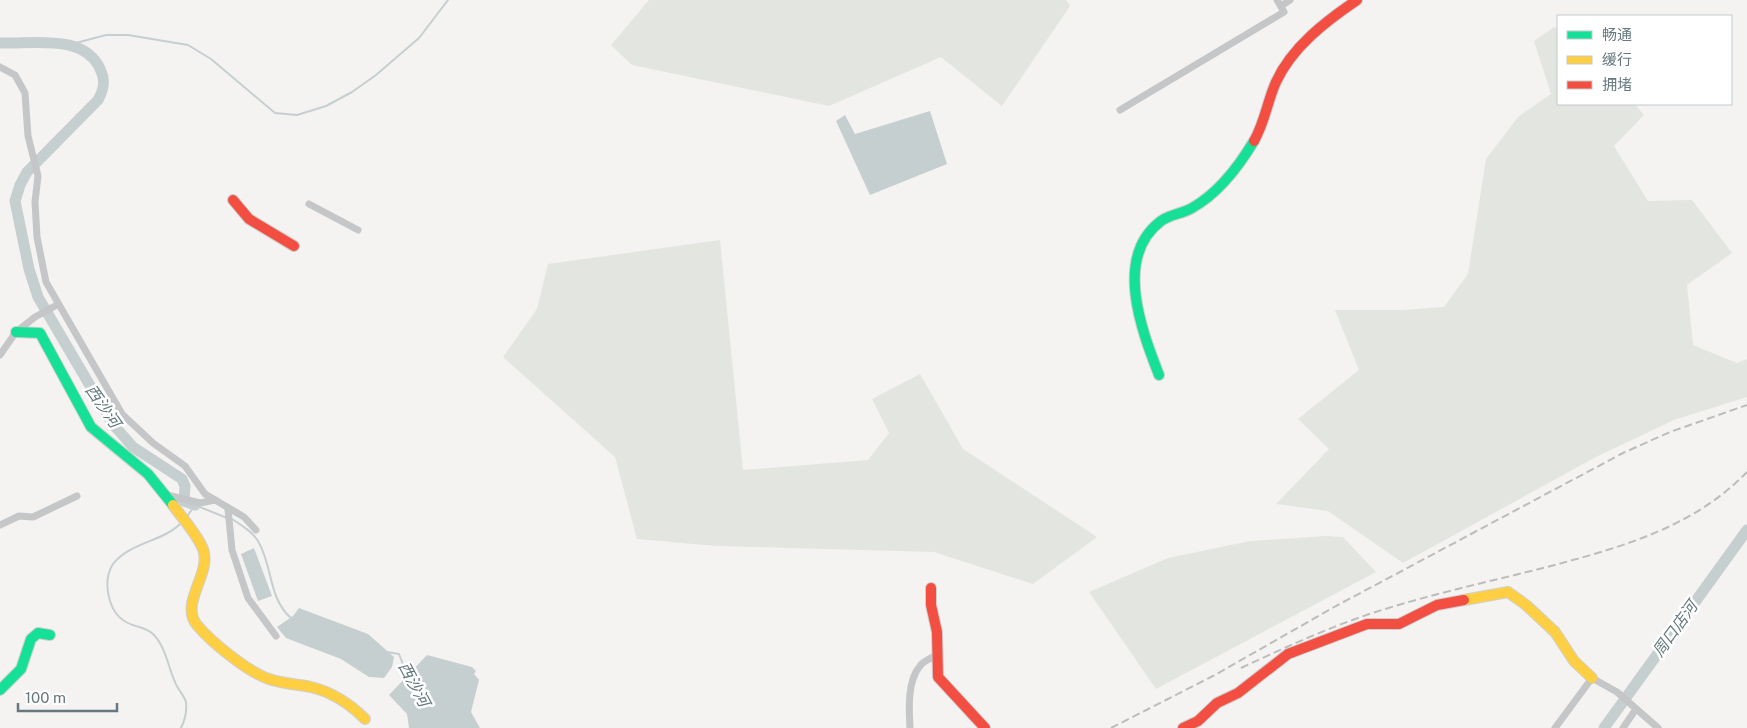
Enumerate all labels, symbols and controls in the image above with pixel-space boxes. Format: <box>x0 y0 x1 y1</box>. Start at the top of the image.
legend <box>1557 15 1732 105</box>
text: 畅通 <box>1602 26 1632 43</box>
text: 缓行 <box>1602 51 1632 68</box>
text: 拥堵 <box>1602 76 1632 93</box>
water label: 西沙河 <box>81 381 126 434</box>
water label: 周口店河 <box>1649 595 1703 660</box>
water label: 西沙河 <box>394 658 435 712</box>
scale bar <box>18 680 116 712</box>
text: 100 m <box>25 689 66 706</box>

